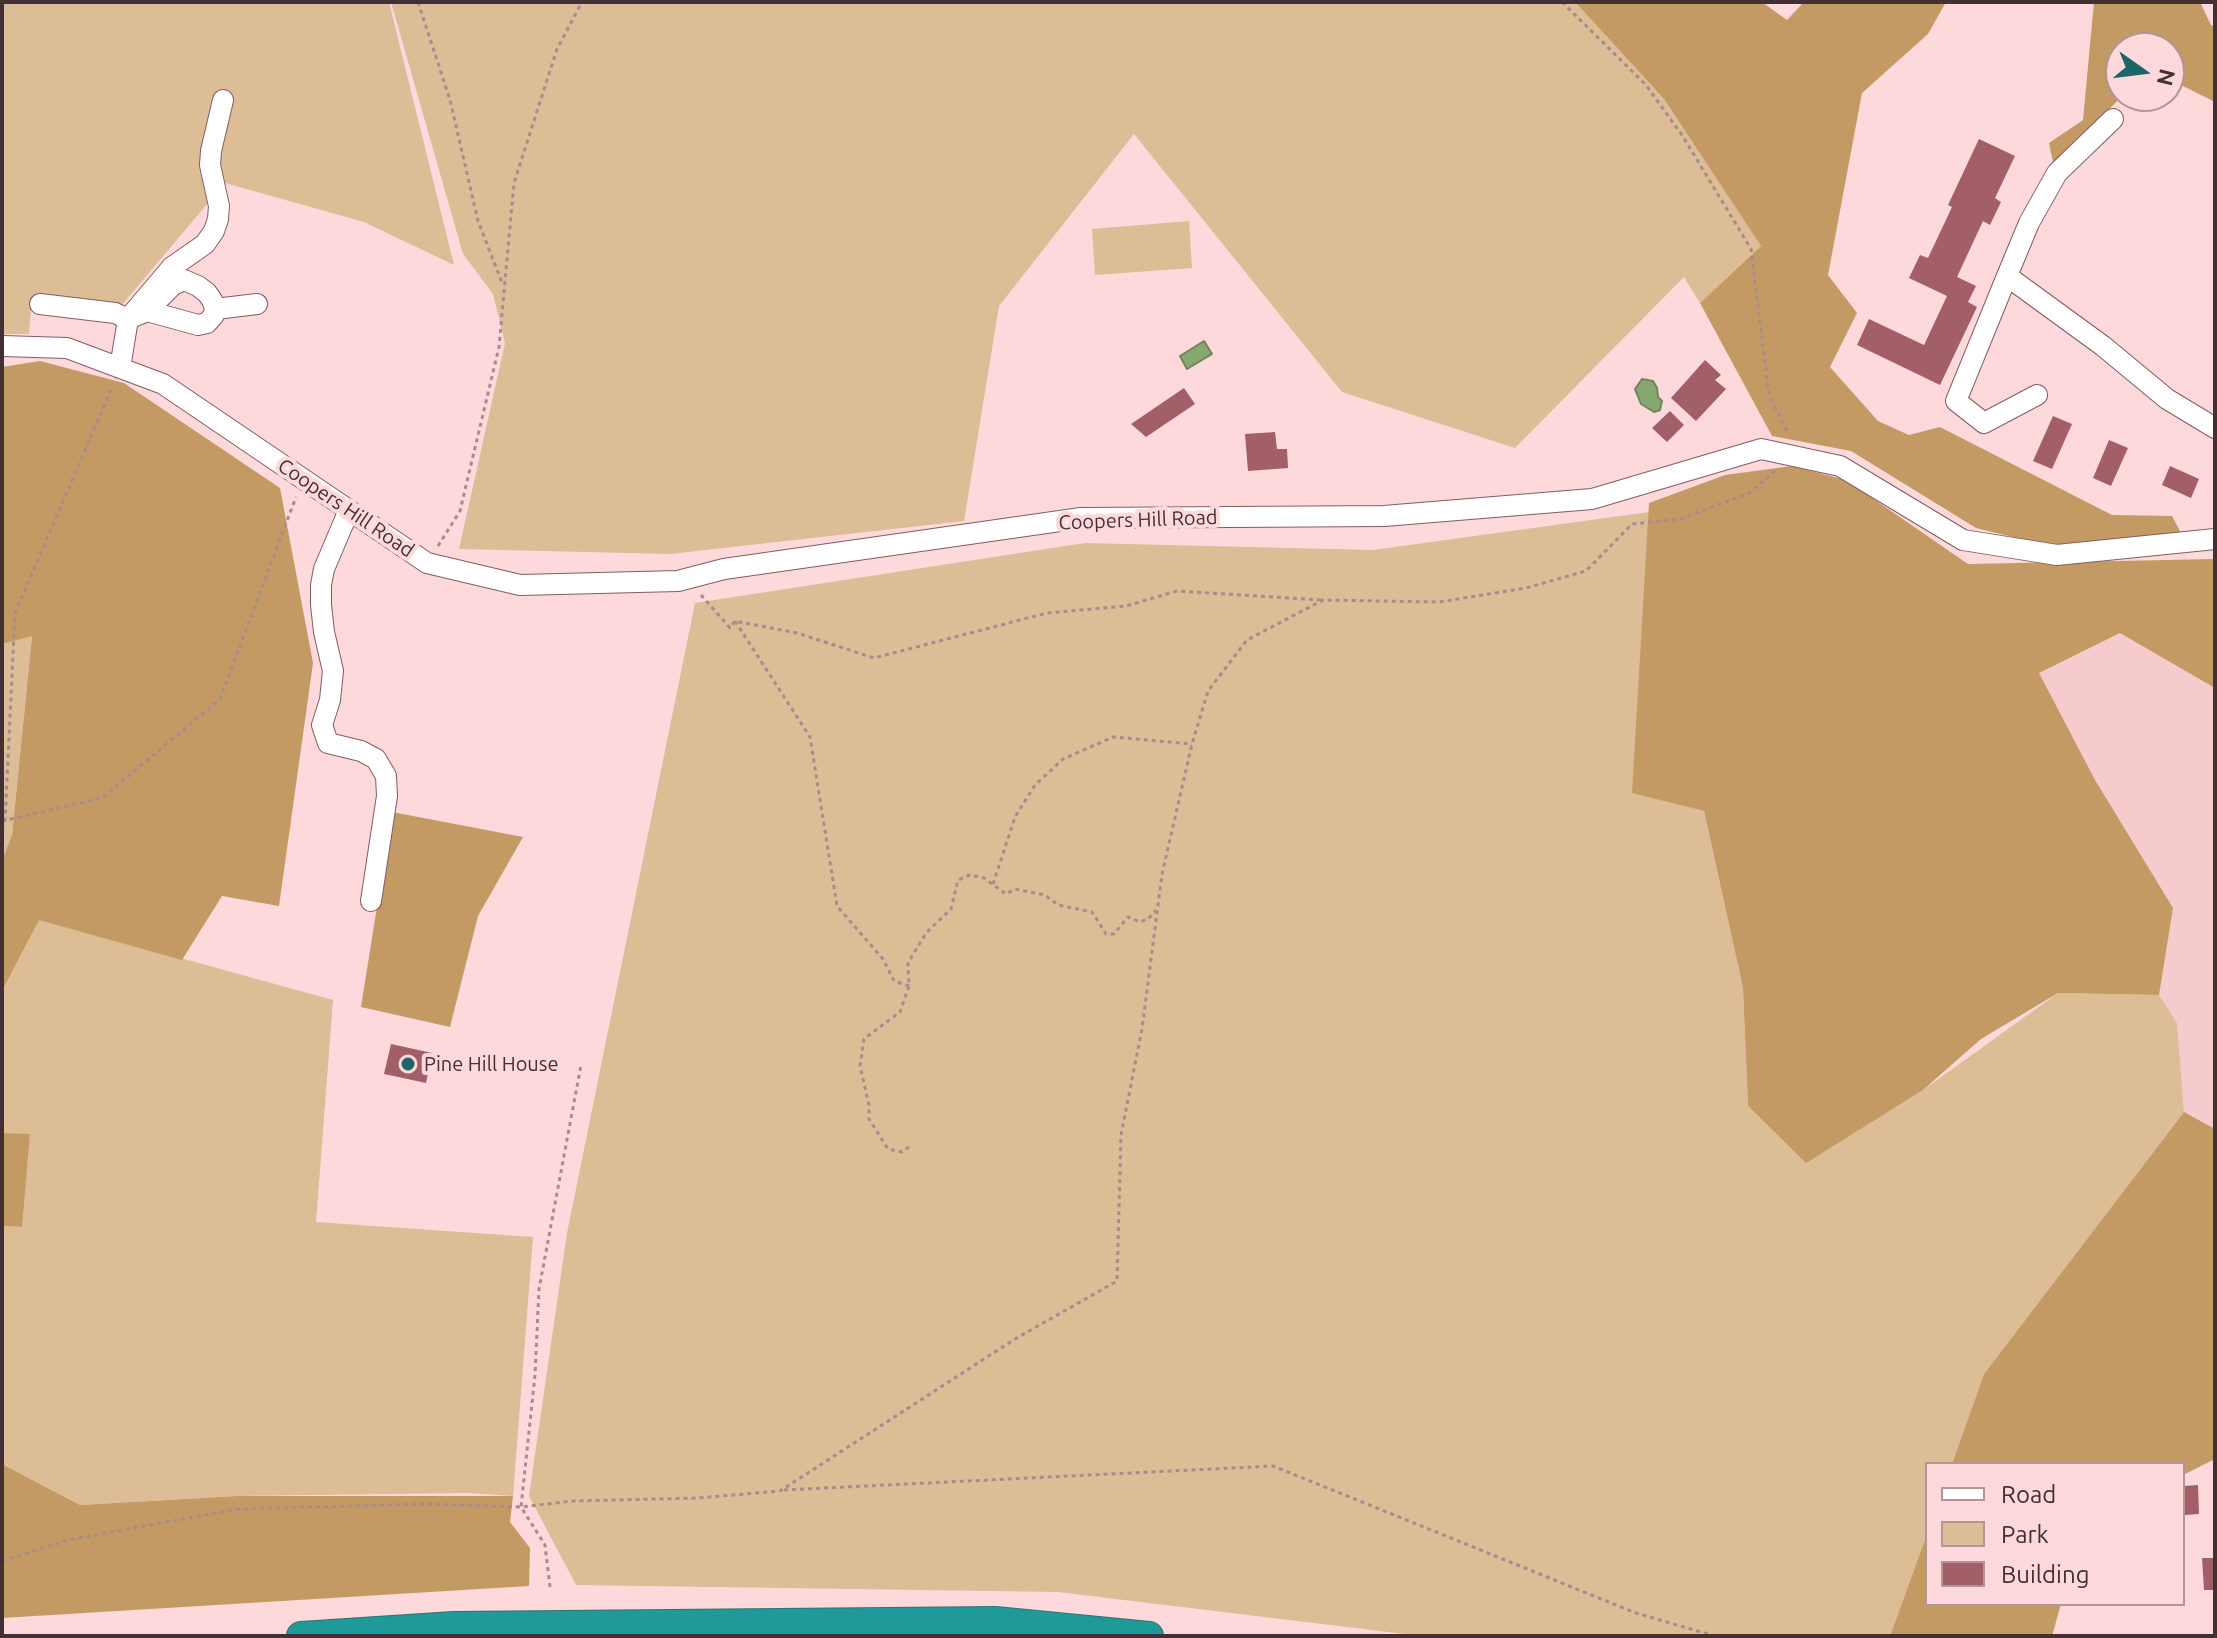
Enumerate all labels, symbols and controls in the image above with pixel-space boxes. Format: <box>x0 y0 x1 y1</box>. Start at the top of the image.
north arrow <box>2105 32 2185 112</box>
text: N <box>2153 66 2181 88</box>
street label: Coopers Hill Road <box>273 454 419 562</box>
street label: Coopers Hill Road <box>1058 505 1218 535</box>
place label: Pine Hill House <box>424 1052 558 1076</box>
marker: Pine Hill House <box>399 1055 417 1073</box>
legend <box>1925 1462 2185 1606</box>
text: Road <box>2001 1481 2056 1508</box>
text: Park <box>2001 1521 2049 1548</box>
text: Building <box>2001 1561 2089 1588</box>

